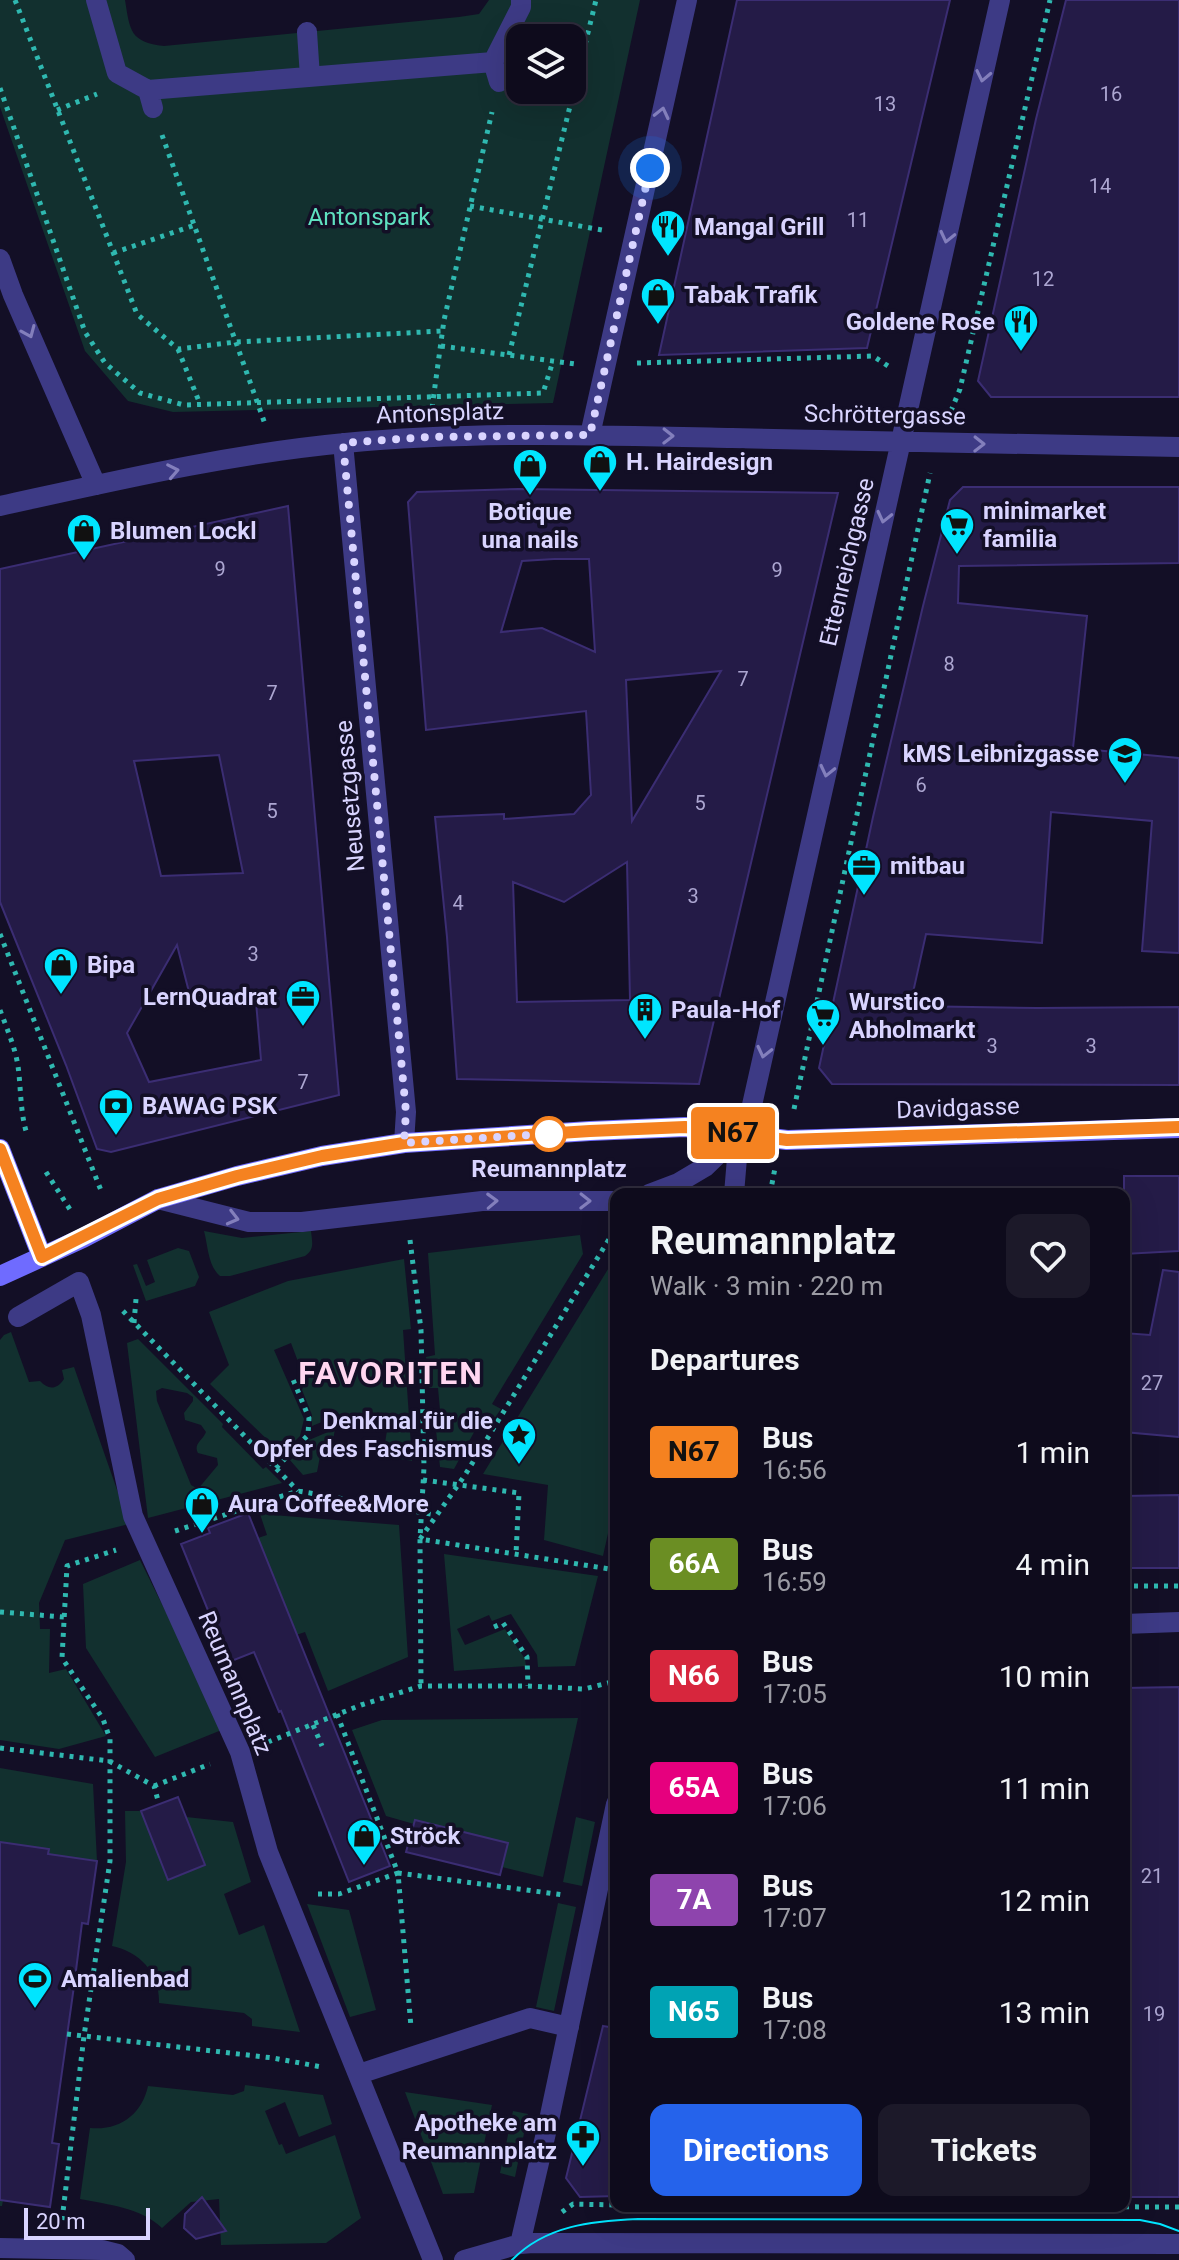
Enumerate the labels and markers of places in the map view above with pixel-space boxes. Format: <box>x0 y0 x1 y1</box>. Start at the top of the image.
restaurant icon: Mangal Grill <box>649 208 687 258</box>
place label: Mangal Grill <box>694 213 824 241</box>
shop icon: Tabak Trafik <box>639 276 677 326</box>
place label: Tabak Trafik <box>684 281 818 309</box>
restaurant icon: Goldene Rose <box>1002 303 1040 353</box>
place label: Goldene Rose <box>846 308 995 336</box>
shop icon: H. Hairdesign <box>581 443 619 493</box>
shop icon: Botique una nails <box>511 447 549 497</box>
place label: H. Hairdesign <box>626 448 773 476</box>
place label: minimarket familia <box>983 497 1106 553</box>
place label: Botique una nails <box>481 498 579 554</box>
supermarket icon: minimarket familia <box>938 506 976 556</box>
shop icon: Blumen Lockl <box>65 512 103 562</box>
place label: Blumen Lockl <box>110 517 256 545</box>
school or university icon: kMS Leibnizgasse <box>1106 735 1144 785</box>
place label: kMS Leibnizgasse <box>903 740 1099 768</box>
office icon: mitbau <box>845 847 883 897</box>
place label: mitbau <box>890 852 965 880</box>
shop icon: Bipa <box>42 946 80 996</box>
place label: Bipa <box>87 951 135 979</box>
office icon: LernQuadrat <box>284 978 322 1028</box>
place label: LernQuadrat <box>143 983 277 1011</box>
place label: Wurstico Abholmarkt <box>849 988 975 1044</box>
building icon: Paula-Hof <box>626 991 664 1041</box>
place label: Paula-Hof <box>671 996 781 1024</box>
supermarket icon: Wurstico Abholmarkt <box>804 997 842 1047</box>
bank icon: BAWAG PSK <box>97 1087 135 1137</box>
place label: BAWAG PSK <box>142 1092 278 1120</box>
marker: Reumannplatz <box>532 1117 566 1151</box>
place label: Reumannplatz <box>471 1155 627 1183</box>
place label: Denkmal für die Opfer des Faschismus <box>253 1407 493 1463</box>
place icon: Denkmal für die Opfer des Faschismus <box>500 1416 538 1466</box>
shop icon: Aura Coffee&More <box>183 1485 221 1535</box>
place label: Aura Coffee&More <box>228 1490 429 1518</box>
shop icon: Ströck <box>345 1817 383 1867</box>
place label: Ströck <box>390 1822 461 1850</box>
sports icon: Amalienbad <box>16 1960 54 2010</box>
place label: Amalienbad <box>61 1965 189 1993</box>
place label: Apotheke am Reumannplatz <box>402 2109 557 2165</box>
pharmacy icon: Apotheke am Reumannplatz <box>564 2118 602 2168</box>

